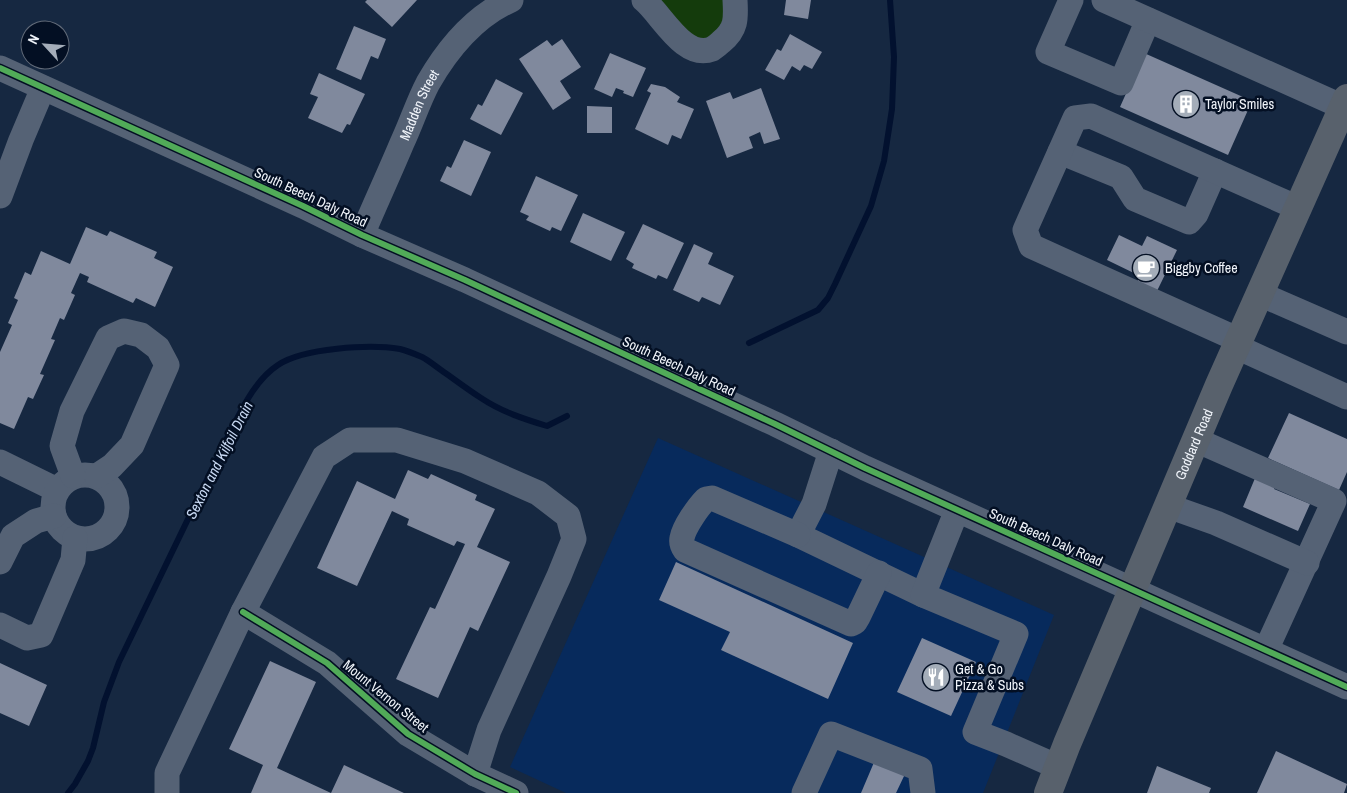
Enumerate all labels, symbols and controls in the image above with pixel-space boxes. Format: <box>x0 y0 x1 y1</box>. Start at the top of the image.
north arrow <box>20 20 70 70</box>
text: N <box>23 32 43 47</box>
street label: Madden Street <box>395 66 443 143</box>
building icon: Taylor Smiles <box>1171 89 1201 119</box>
place label: Taylor Smiles <box>1205 95 1274 113</box>
street label: South Beech Daly Road <box>252 163 370 231</box>
cafe icon: Biggby Coffee <box>1131 253 1161 283</box>
place label: Biggby Coffee <box>1165 259 1238 277</box>
street label: South Beech Daly Road <box>620 332 738 400</box>
water label: Sexton and Kilfoil Drain <box>180 397 258 523</box>
street label: Goddard Road <box>1171 406 1217 483</box>
street label: South Beech Daly Road <box>986 504 1106 570</box>
street label: Mount Vernon Street <box>339 656 433 736</box>
place label: Get & Go Pizza & Subs <box>955 660 1024 694</box>
restaurant icon: Get & Go Pizza & Subs <box>921 662 951 692</box>

